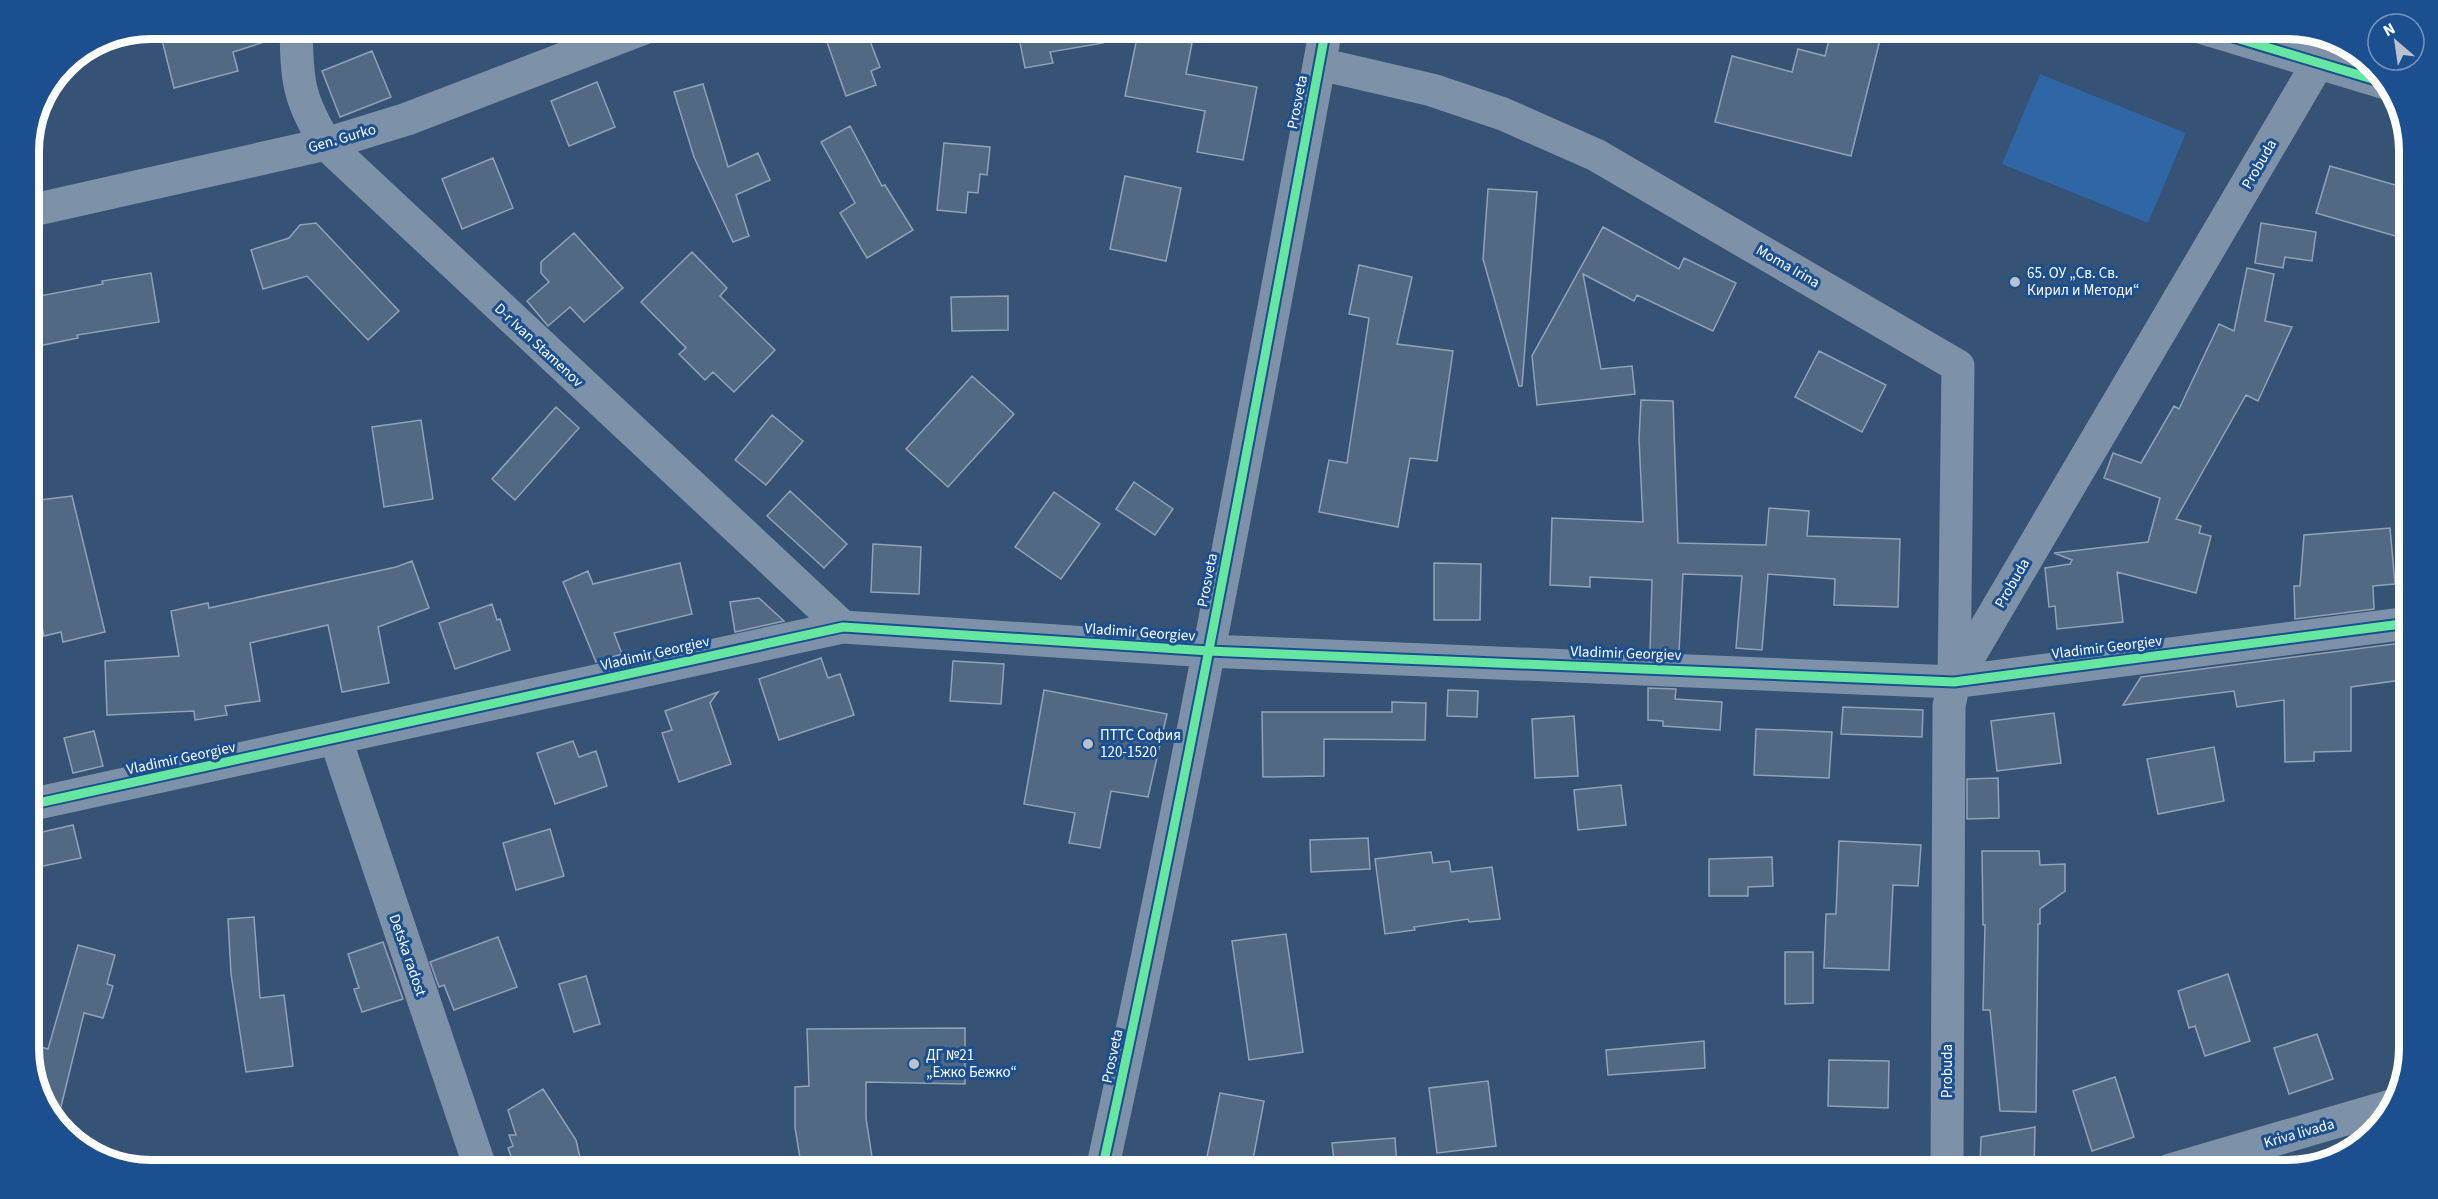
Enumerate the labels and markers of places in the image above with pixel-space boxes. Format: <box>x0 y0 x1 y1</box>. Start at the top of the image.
place label: 65. ОУ „Св. Св. Кирил и Методи“ <box>2027 263 2139 301</box>
marker: 65. ОУ „Св. Св. Кирил и Методи“ <box>2008 275 2022 289</box>
place label: ПТТС София 120-1520 <box>1100 725 1181 763</box>
marker: ПТТС София 120-1520 <box>1081 737 1095 751</box>
place label: ДГ №21 „Ежко Бежко“ <box>926 1045 1017 1083</box>
marker: ДГ №21 „Ежко Бежко“ <box>907 1057 921 1071</box>

